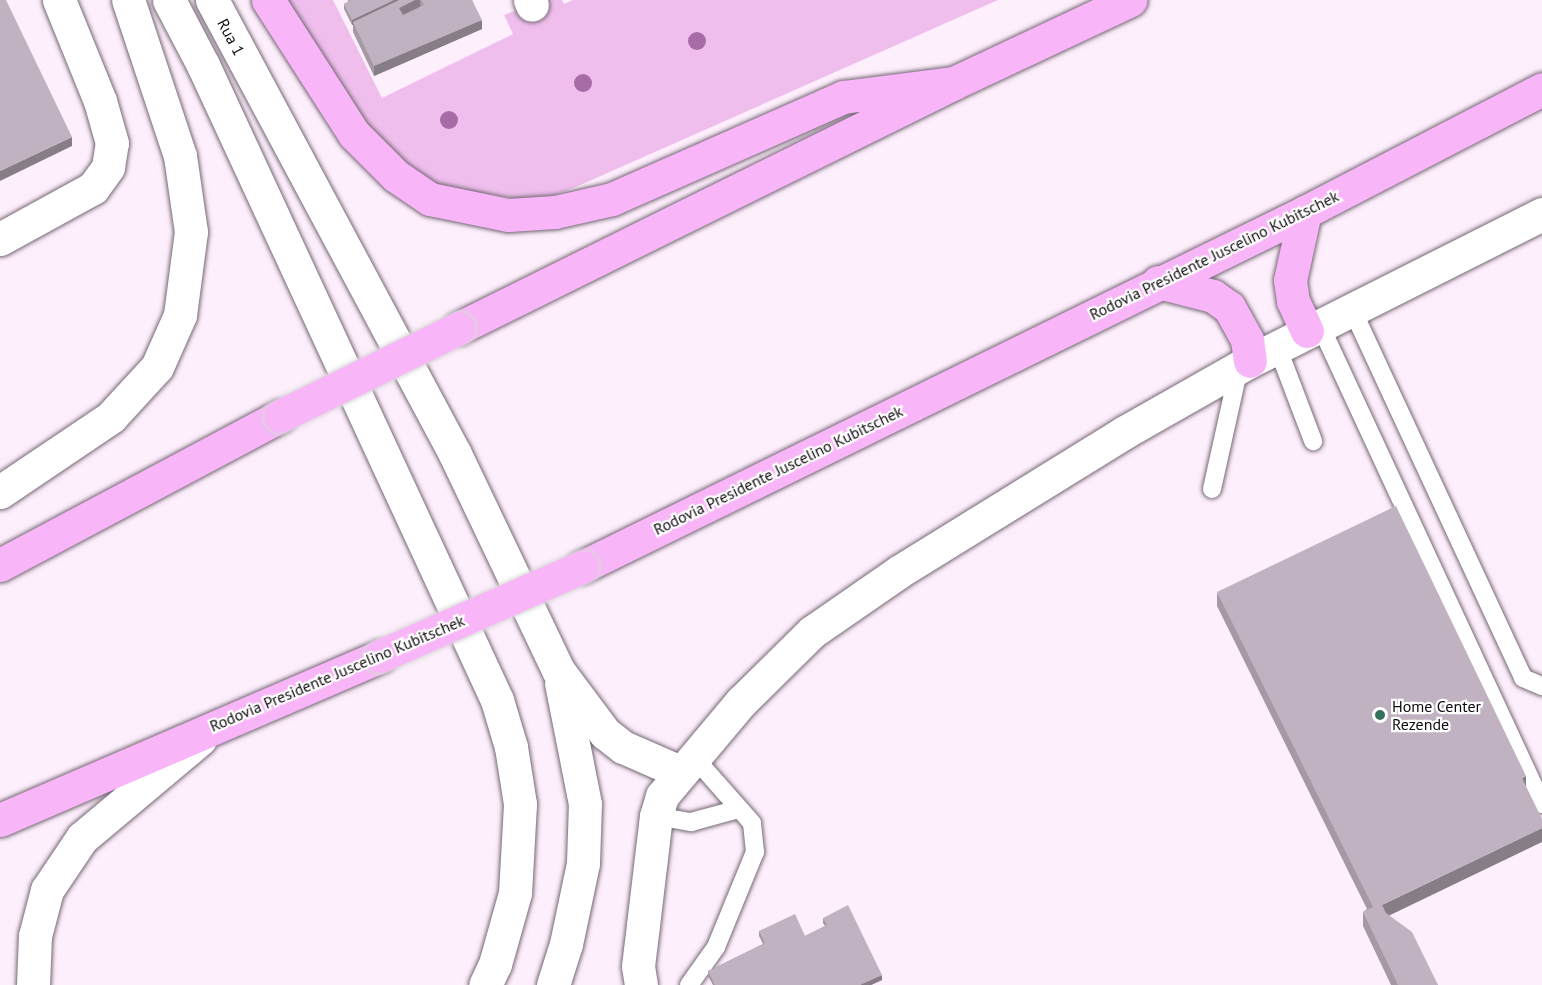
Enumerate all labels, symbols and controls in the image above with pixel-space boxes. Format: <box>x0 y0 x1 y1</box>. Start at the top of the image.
street label: Rua 1 <box>213 15 249 59</box>
street label: Rodovia Presidente Juscelino Kubitschek <box>1086 186 1342 324</box>
street label: Rodovia Presidente Juscelino Kubitschek <box>650 401 906 539</box>
street label: Rodovia Presidente Juscelino Kubitschek <box>207 610 467 736</box>
place label: Home Center Rezende <box>1392 696 1481 734</box>
marker: Home Center Rezende <box>1373 708 1387 722</box>

